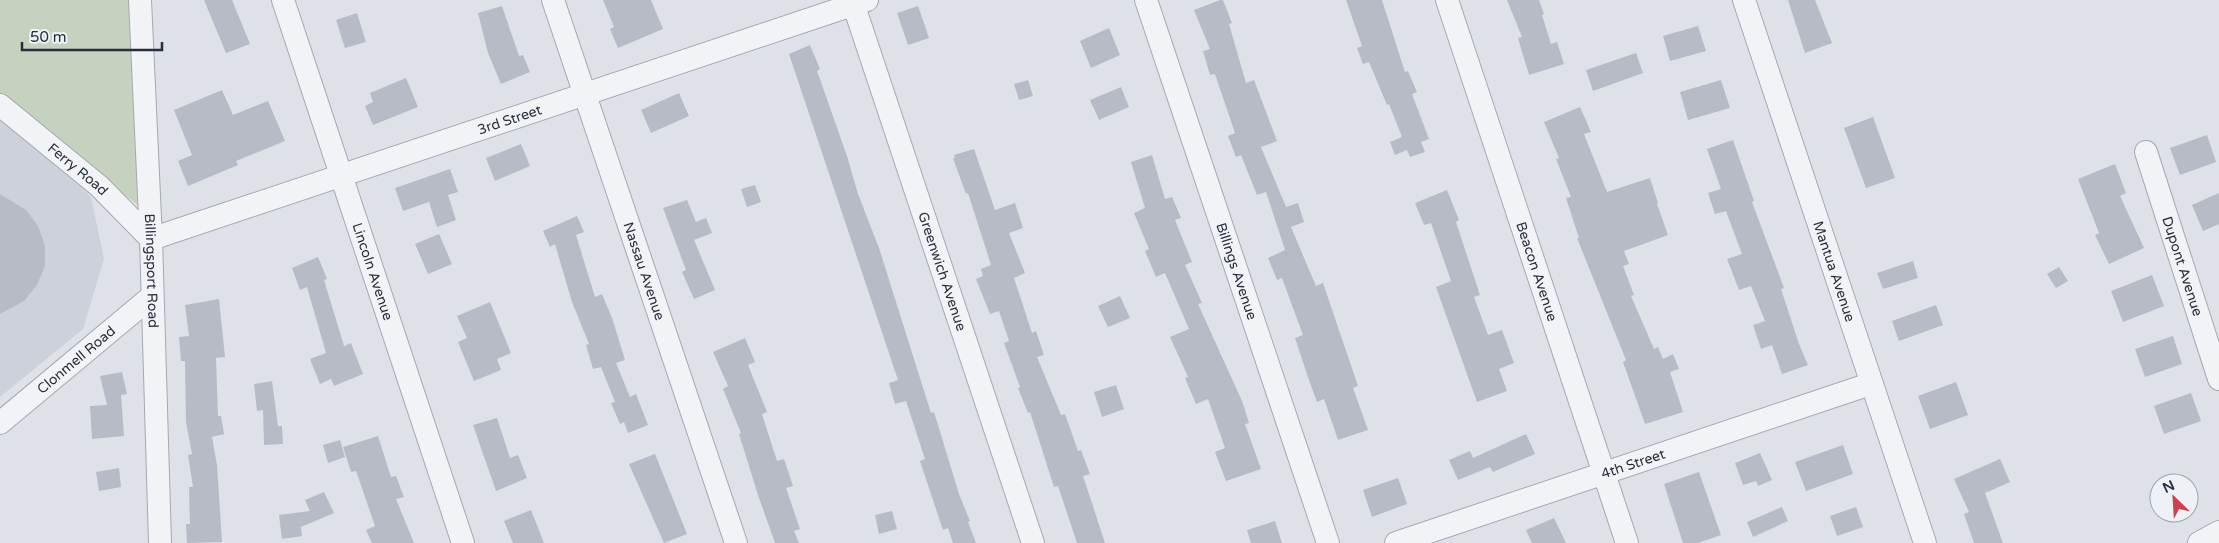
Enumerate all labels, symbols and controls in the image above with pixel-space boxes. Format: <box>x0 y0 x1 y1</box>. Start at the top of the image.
scale bar <box>22 20 162 52</box>
text: 50 m <box>30 28 67 46</box>
street label: 3rd Street <box>475 101 544 138</box>
street label: Ferry Road <box>44 140 111 199</box>
street label: Greenwich Avenue <box>914 210 970 333</box>
street label: Billingsport Road <box>141 213 162 328</box>
street label: Dupont Avenue <box>2158 214 2206 318</box>
street label: Mantua Avenue <box>1809 219 1859 324</box>
street label: Nassau Avenue <box>619 220 668 323</box>
street label: Beacon Avenue <box>1512 220 1561 324</box>
street label: Lincoln Avenue <box>348 221 397 323</box>
street label: Billings Avenue <box>1212 221 1261 322</box>
street label: Clonmell Road <box>34 322 119 398</box>
street label: 4th Street <box>1599 445 1668 483</box>
north arrow <box>2149 473 2199 523</box>
text: N <box>2160 477 2177 497</box>

